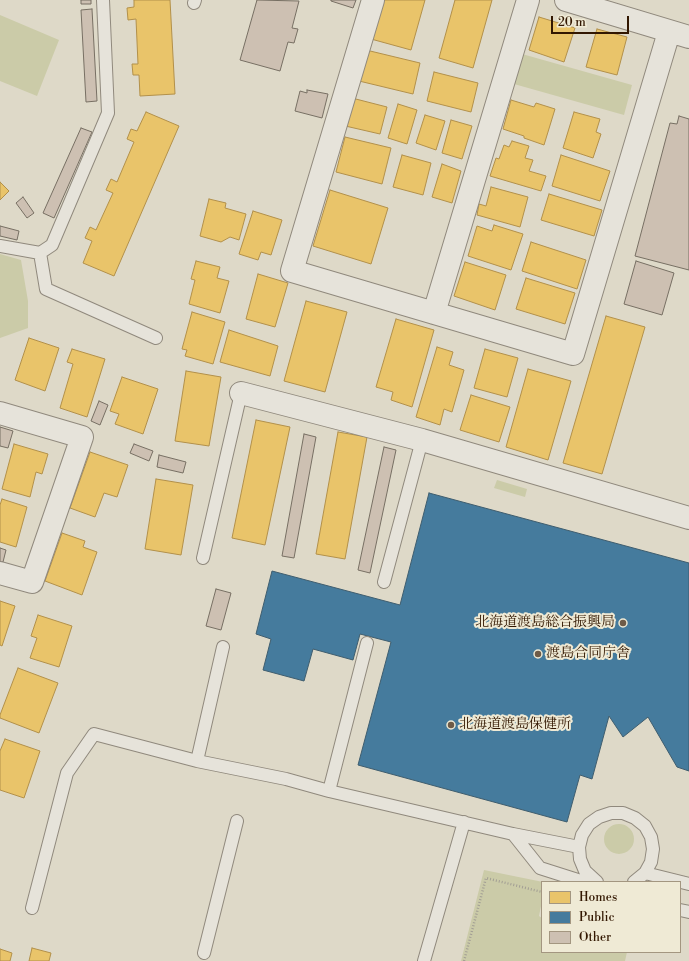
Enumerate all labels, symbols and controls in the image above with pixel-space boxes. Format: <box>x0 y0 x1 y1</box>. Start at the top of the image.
scale bar <box>553 8 631 34</box>
text: 20 m <box>558 15 586 30</box>
place label: 北海道渡島総合振興局 <box>475 615 615 631</box>
marker: 北海道渡島総合振興局 <box>618 618 628 628</box>
place label: 渡島合同庁舎 <box>546 646 630 662</box>
marker: 渡島合同庁舎 <box>533 649 543 659</box>
place label: 北海道渡島保健所 <box>459 717 571 733</box>
marker: 北海道渡島保健所 <box>446 720 456 730</box>
legend <box>541 881 681 953</box>
text: Homes <box>579 890 617 905</box>
text: Public <box>579 910 615 925</box>
text: Other <box>579 930 611 945</box>

